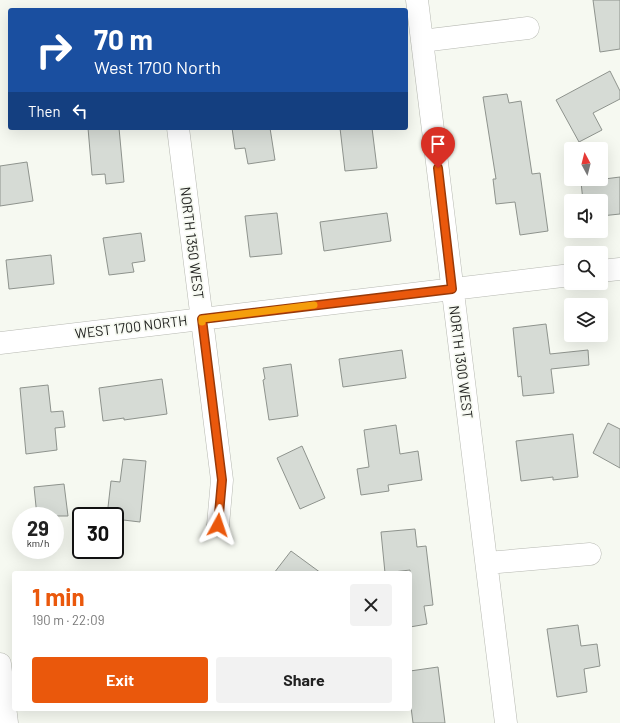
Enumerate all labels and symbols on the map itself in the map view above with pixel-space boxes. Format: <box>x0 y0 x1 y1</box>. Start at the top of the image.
pin <box>421 127 455 168</box>
north arrow <box>564 142 608 186</box>
street label: NORTH 1350 WEST <box>177 186 208 300</box>
street label: NORTH 1300 WEST <box>446 304 477 419</box>
street label: WEST 1700 NORTH <box>74 311 188 342</box>
position arrow <box>197 504 239 546</box>
speed limit sign: 30 <box>72 507 124 559</box>

